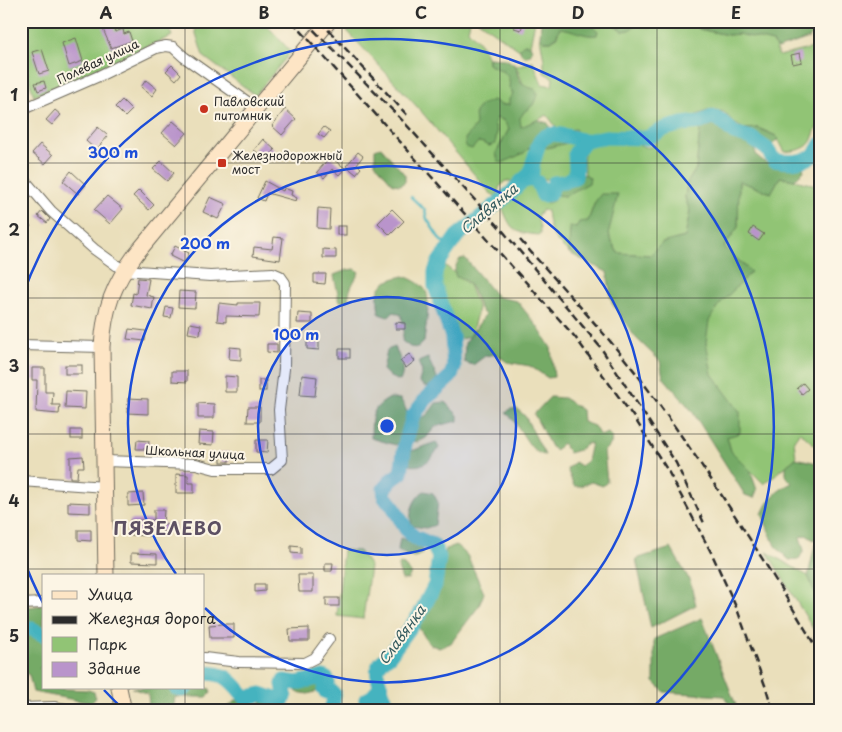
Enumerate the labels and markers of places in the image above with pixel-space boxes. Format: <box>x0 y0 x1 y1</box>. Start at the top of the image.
place label: Павловский питомник <box>214 92 284 124</box>
marker: Павловский питомник <box>198 103 210 115</box>
place label: Железнодорожный мост <box>232 146 342 178</box>
marker: Железнодорожный мост <box>216 157 228 169</box>
centre of rings <box>378 417 396 435</box>

